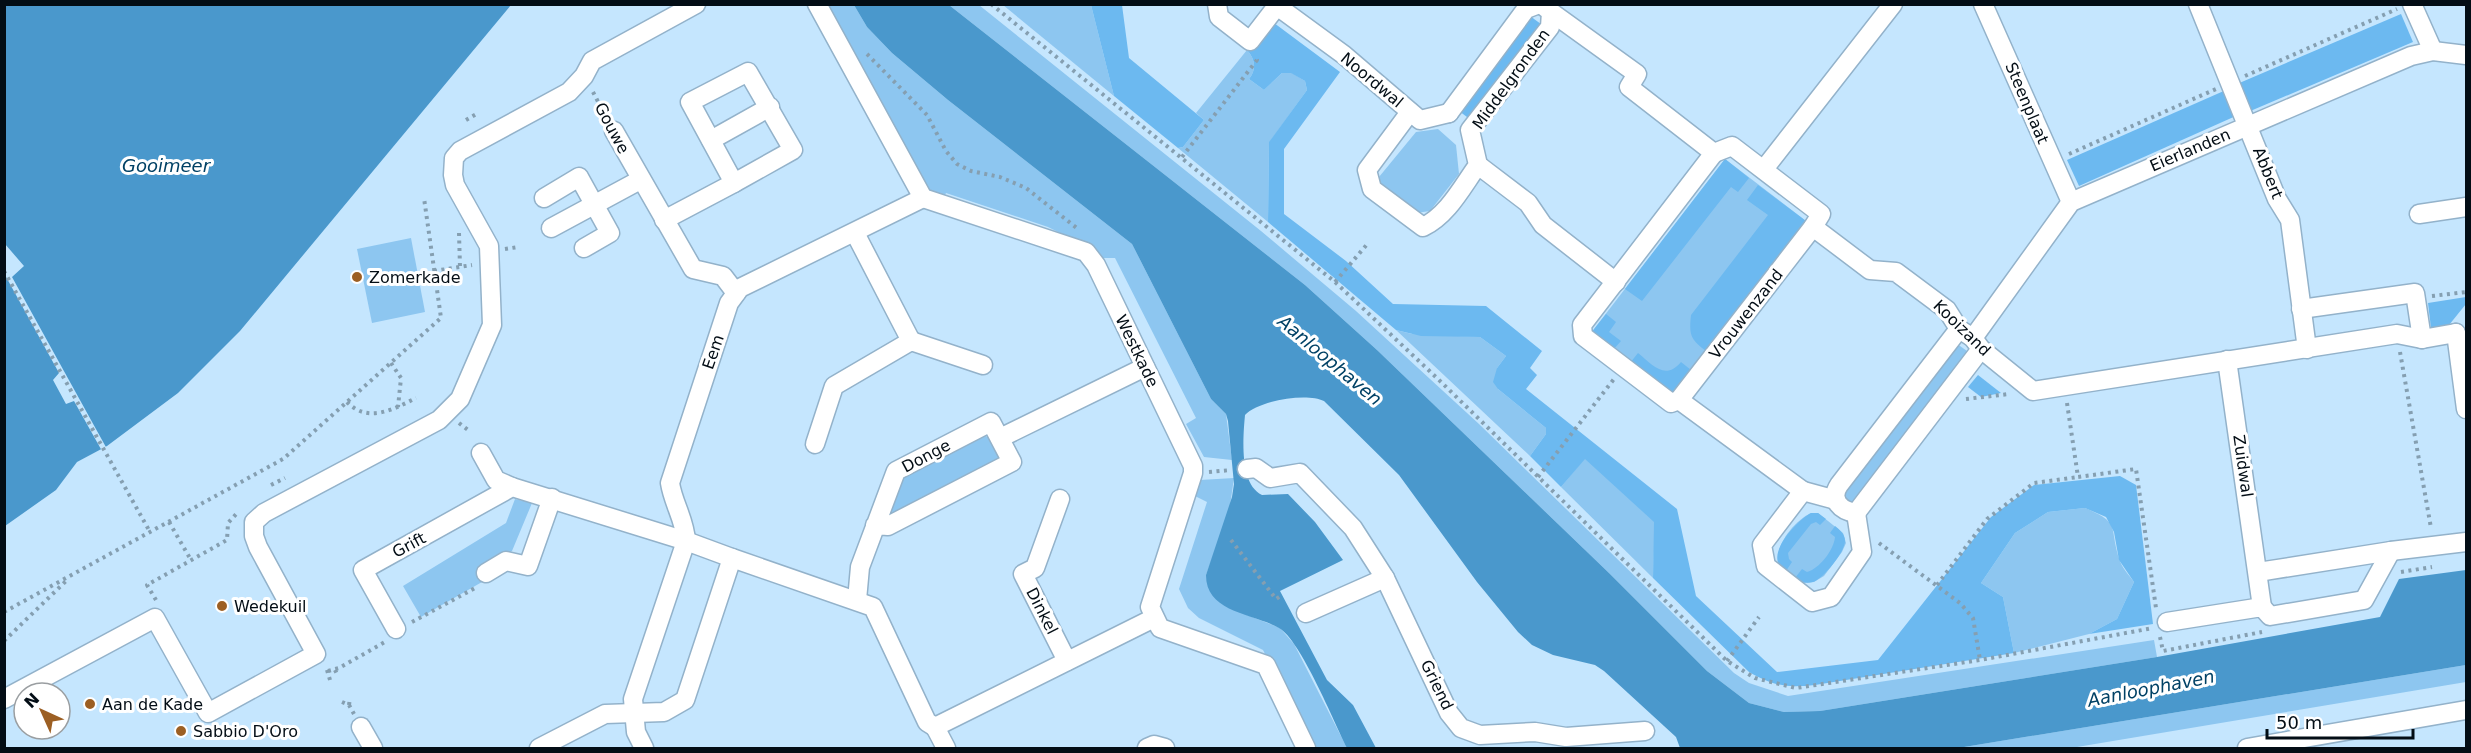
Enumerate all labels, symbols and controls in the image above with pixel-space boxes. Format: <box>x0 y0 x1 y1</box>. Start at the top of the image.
street label: Middelgronden <box>1468 25 1554 133</box>
street label: Noordwal <box>1337 49 1407 111</box>
street label: Steenplaat <box>2001 59 2053 147</box>
street label: Gouwe <box>591 99 633 157</box>
street label: Eierlanden <box>2147 125 2233 175</box>
street label: Abbert <box>2249 144 2287 202</box>
water label: Gooimeer <box>122 155 212 176</box>
street label: Vrouwenzand <box>1705 265 1787 363</box>
place label: Zomerkade <box>369 268 461 287</box>
marker: Zomerkade <box>350 270 364 284</box>
street label: Kooizand <box>1929 296 1995 360</box>
water label: Aanloophaven <box>1273 310 1386 409</box>
street label: Westkade <box>1111 312 1163 390</box>
street label: Eem <box>698 332 728 372</box>
street label: Zuidwal <box>2229 433 2257 499</box>
street label: Donge <box>898 435 954 477</box>
street label: Grift <box>389 528 429 562</box>
street label: Dinkel <box>1022 584 1062 638</box>
place label: Wedekuil <box>234 597 307 616</box>
marker: Wedekuil <box>215 599 229 613</box>
street label: Griend <box>1417 657 1457 713</box>
water label: Aanloophaven <box>2085 665 2216 711</box>
north arrow <box>12 681 72 741</box>
text: N <box>20 689 43 712</box>
place label: Aan de Kade <box>102 695 203 714</box>
marker: Aan de Kade <box>83 697 97 711</box>
scale bar <box>2267 702 2412 740</box>
text: 50 m <box>2276 712 2322 733</box>
place label: Sabbio D'Oro <box>193 722 298 741</box>
marker: Sabbio D'Oro <box>174 724 188 738</box>

